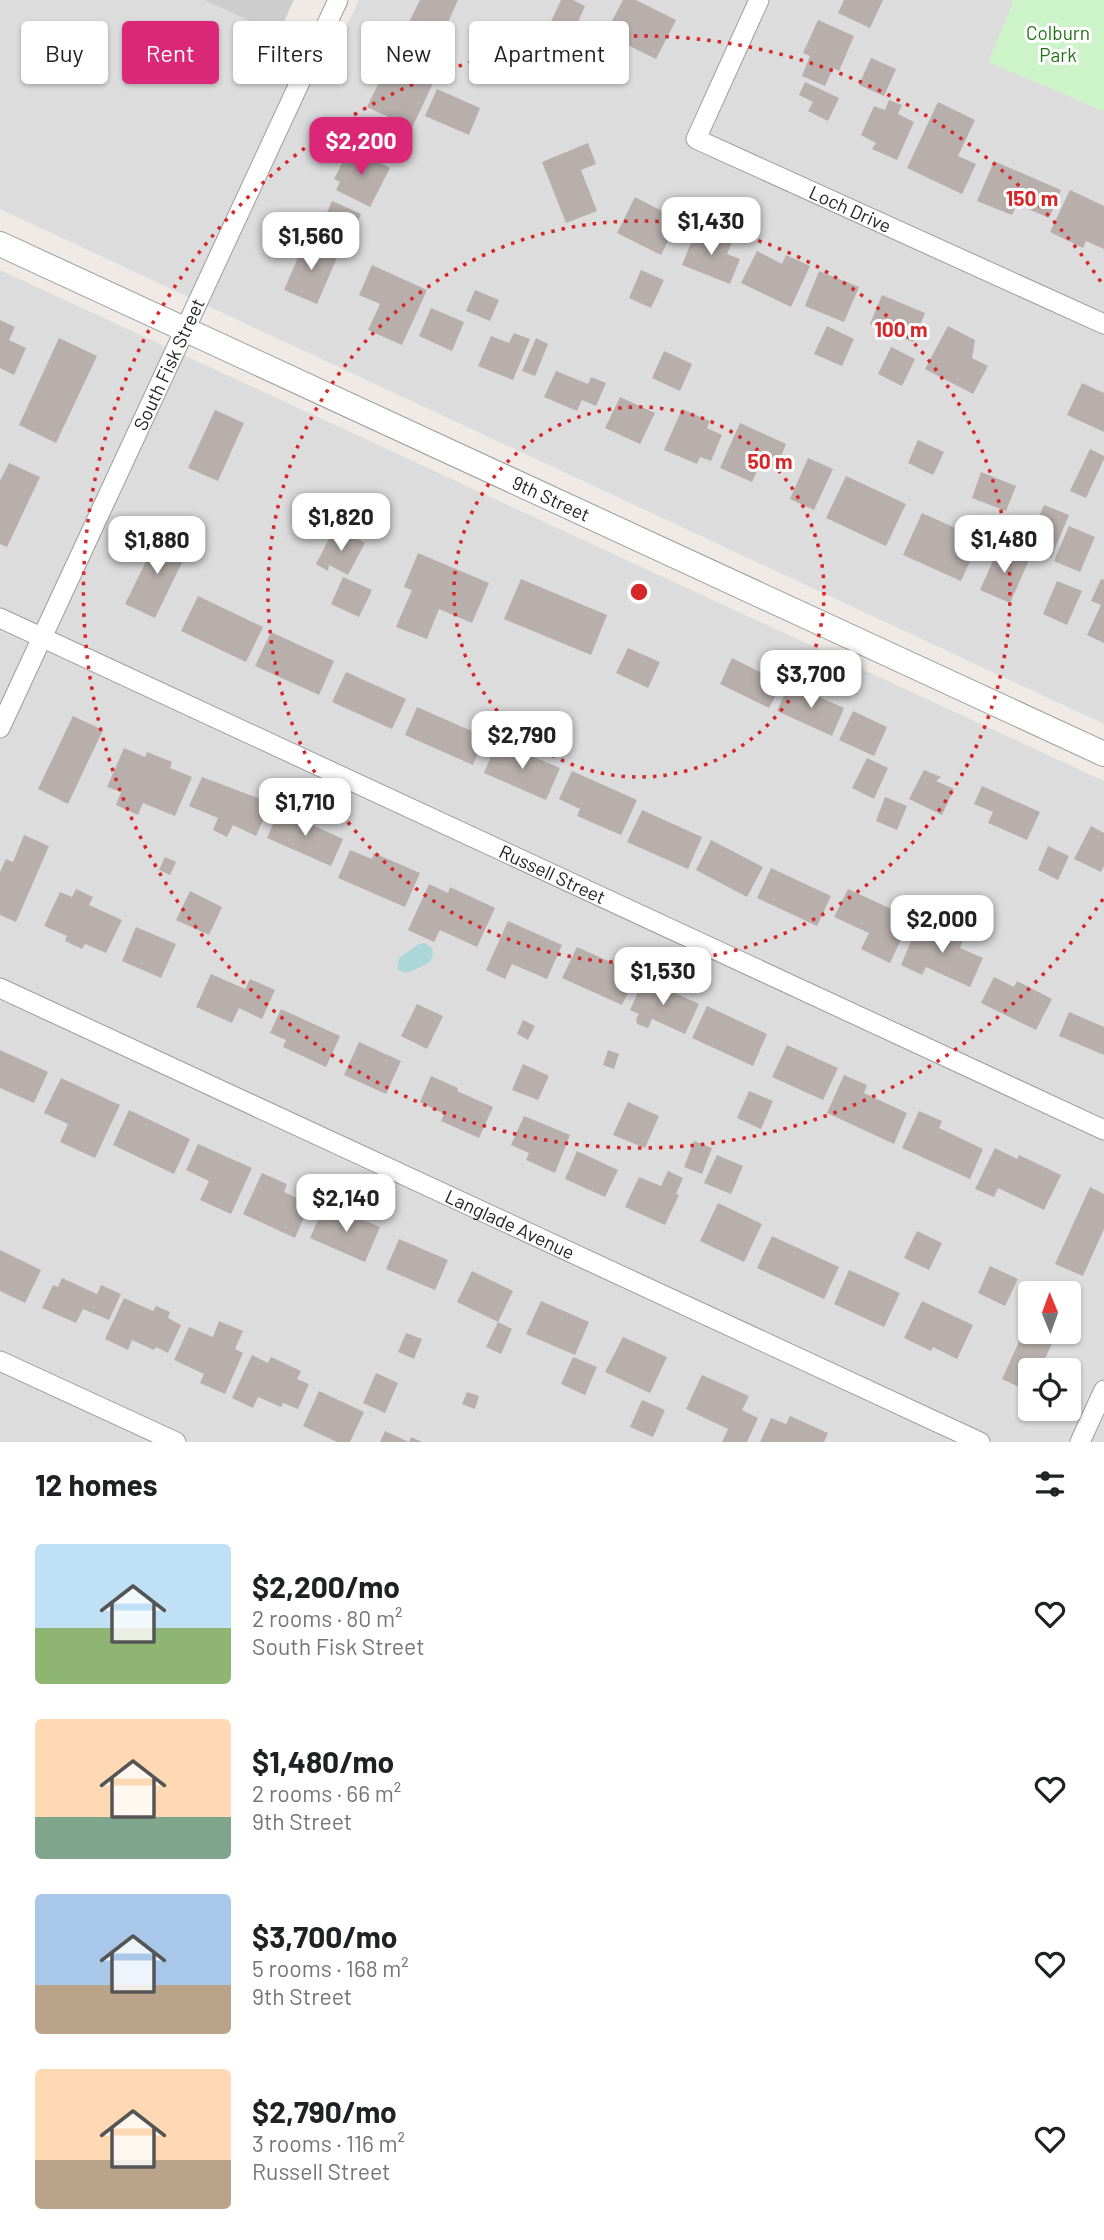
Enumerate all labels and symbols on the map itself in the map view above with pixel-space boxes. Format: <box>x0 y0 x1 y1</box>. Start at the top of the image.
park label: Colburn Park <box>1026 21 1090 66</box>
pin: $2,200 <box>304 118 418 177</box>
street label: Loch Drive <box>806 180 895 237</box>
text: 150 m <box>1006 185 1058 210</box>
pin: $1,430 <box>654 198 768 257</box>
pin: $1,560 <box>254 212 368 272</box>
street label: South Fisk Street <box>128 295 209 434</box>
text: 100 m <box>874 316 928 341</box>
text: 50 m <box>747 448 793 473</box>
street label: 9th Street <box>509 470 594 526</box>
pin: $1,820 <box>284 494 398 553</box>
pin: $1,880 <box>100 516 214 576</box>
pin: $1,480 <box>947 516 1061 575</box>
centre of rings <box>627 580 651 604</box>
pin: $3,700 <box>754 650 868 710</box>
pin: $2,790 <box>465 712 579 771</box>
pin: $1,710 <box>248 778 362 838</box>
street label: Russell Street <box>496 839 609 908</box>
pin: $2,000 <box>885 895 999 955</box>
pin: $1,530 <box>606 948 720 1007</box>
pin: $2,140 <box>289 1174 403 1234</box>
street label: Langlade Avenue <box>442 1184 578 1264</box>
north arrow <box>1018 1281 1082 1344</box>

